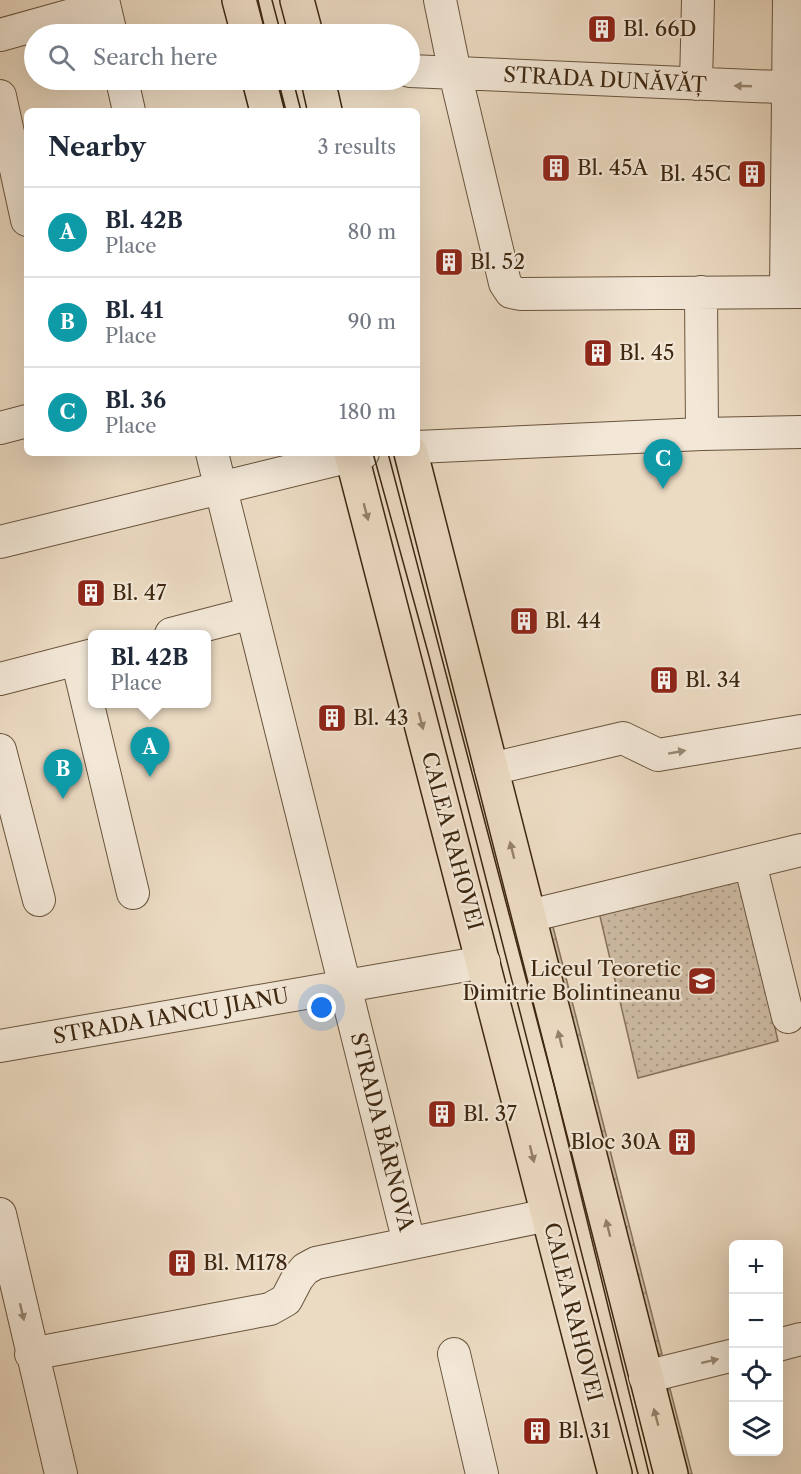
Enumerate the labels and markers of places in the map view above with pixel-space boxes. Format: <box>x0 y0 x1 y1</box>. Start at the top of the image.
building icon: Bl. 66D <box>586 13 618 45</box>
place label: Bl. 66D <box>623 16 696 41</box>
building icon: Bl. 45A <box>540 152 572 184</box>
place label: Bl. 45A <box>577 155 648 180</box>
building icon: Bl. 45C <box>736 158 768 190</box>
place label: Bl. 45C <box>659 161 731 186</box>
building icon: Bl. 52 <box>433 246 465 278</box>
place label: Bl. 52 <box>470 249 525 274</box>
building icon: Bl. 45 <box>582 337 614 369</box>
place label: Bl. 45 <box>619 340 674 365</box>
pin: C <box>644 440 682 489</box>
building icon: Bl. 47 <box>75 577 107 609</box>
place label: Bl. 47 <box>112 580 167 605</box>
building icon: Bl. 44 <box>508 605 540 637</box>
place label: Bl. 44 <box>545 608 601 633</box>
building icon: Bl. 34 <box>648 664 680 696</box>
place label: Bl. 34 <box>685 667 741 692</box>
building icon: Bl. 43 <box>316 702 348 734</box>
place label: Bl. 43 <box>353 705 409 730</box>
pin: A <box>130 728 170 777</box>
pin: B <box>44 750 82 799</box>
place label: Liceul Teoretic Dimitrie Bolintineanu <box>462 956 681 1005</box>
school or university icon: Liceul Teoretic Dimitrie Bolintineanu <box>686 965 718 997</box>
building icon: Bl. 37 <box>426 1098 458 1130</box>
place label: Bl. 37 <box>463 1101 517 1126</box>
building icon: Bloc 30A <box>666 1126 698 1158</box>
place label: Bloc 30A <box>571 1129 661 1154</box>
building icon: Bl. M178 <box>166 1247 198 1279</box>
place label: Bl. M178 <box>203 1250 288 1275</box>
building icon: Bl. 31 <box>521 1415 553 1447</box>
place label: Bl. 31 <box>558 1418 610 1443</box>

